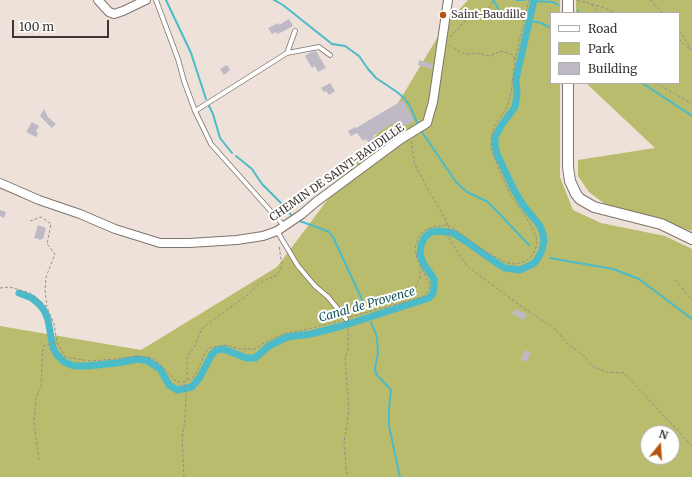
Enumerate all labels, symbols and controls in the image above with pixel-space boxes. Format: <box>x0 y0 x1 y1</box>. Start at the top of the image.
place label: Saint-Baudille <box>451 8 526 22</box>
marker: Saint-Baudille <box>438 10 448 20</box>
scale bar <box>14 12 111 38</box>
legend <box>550 12 680 84</box>
text: 100 m <box>19 19 54 34</box>
text: Road <box>588 21 617 36</box>
text: Park <box>588 41 615 56</box>
text: Building <box>588 61 637 76</box>
street label: CHEMIN DE SAINT-BAUDILLE <box>267 121 407 225</box>
water label: Canal de Provence <box>317 284 417 326</box>
north arrow <box>640 425 680 465</box>
text: N <box>657 427 670 443</box>

